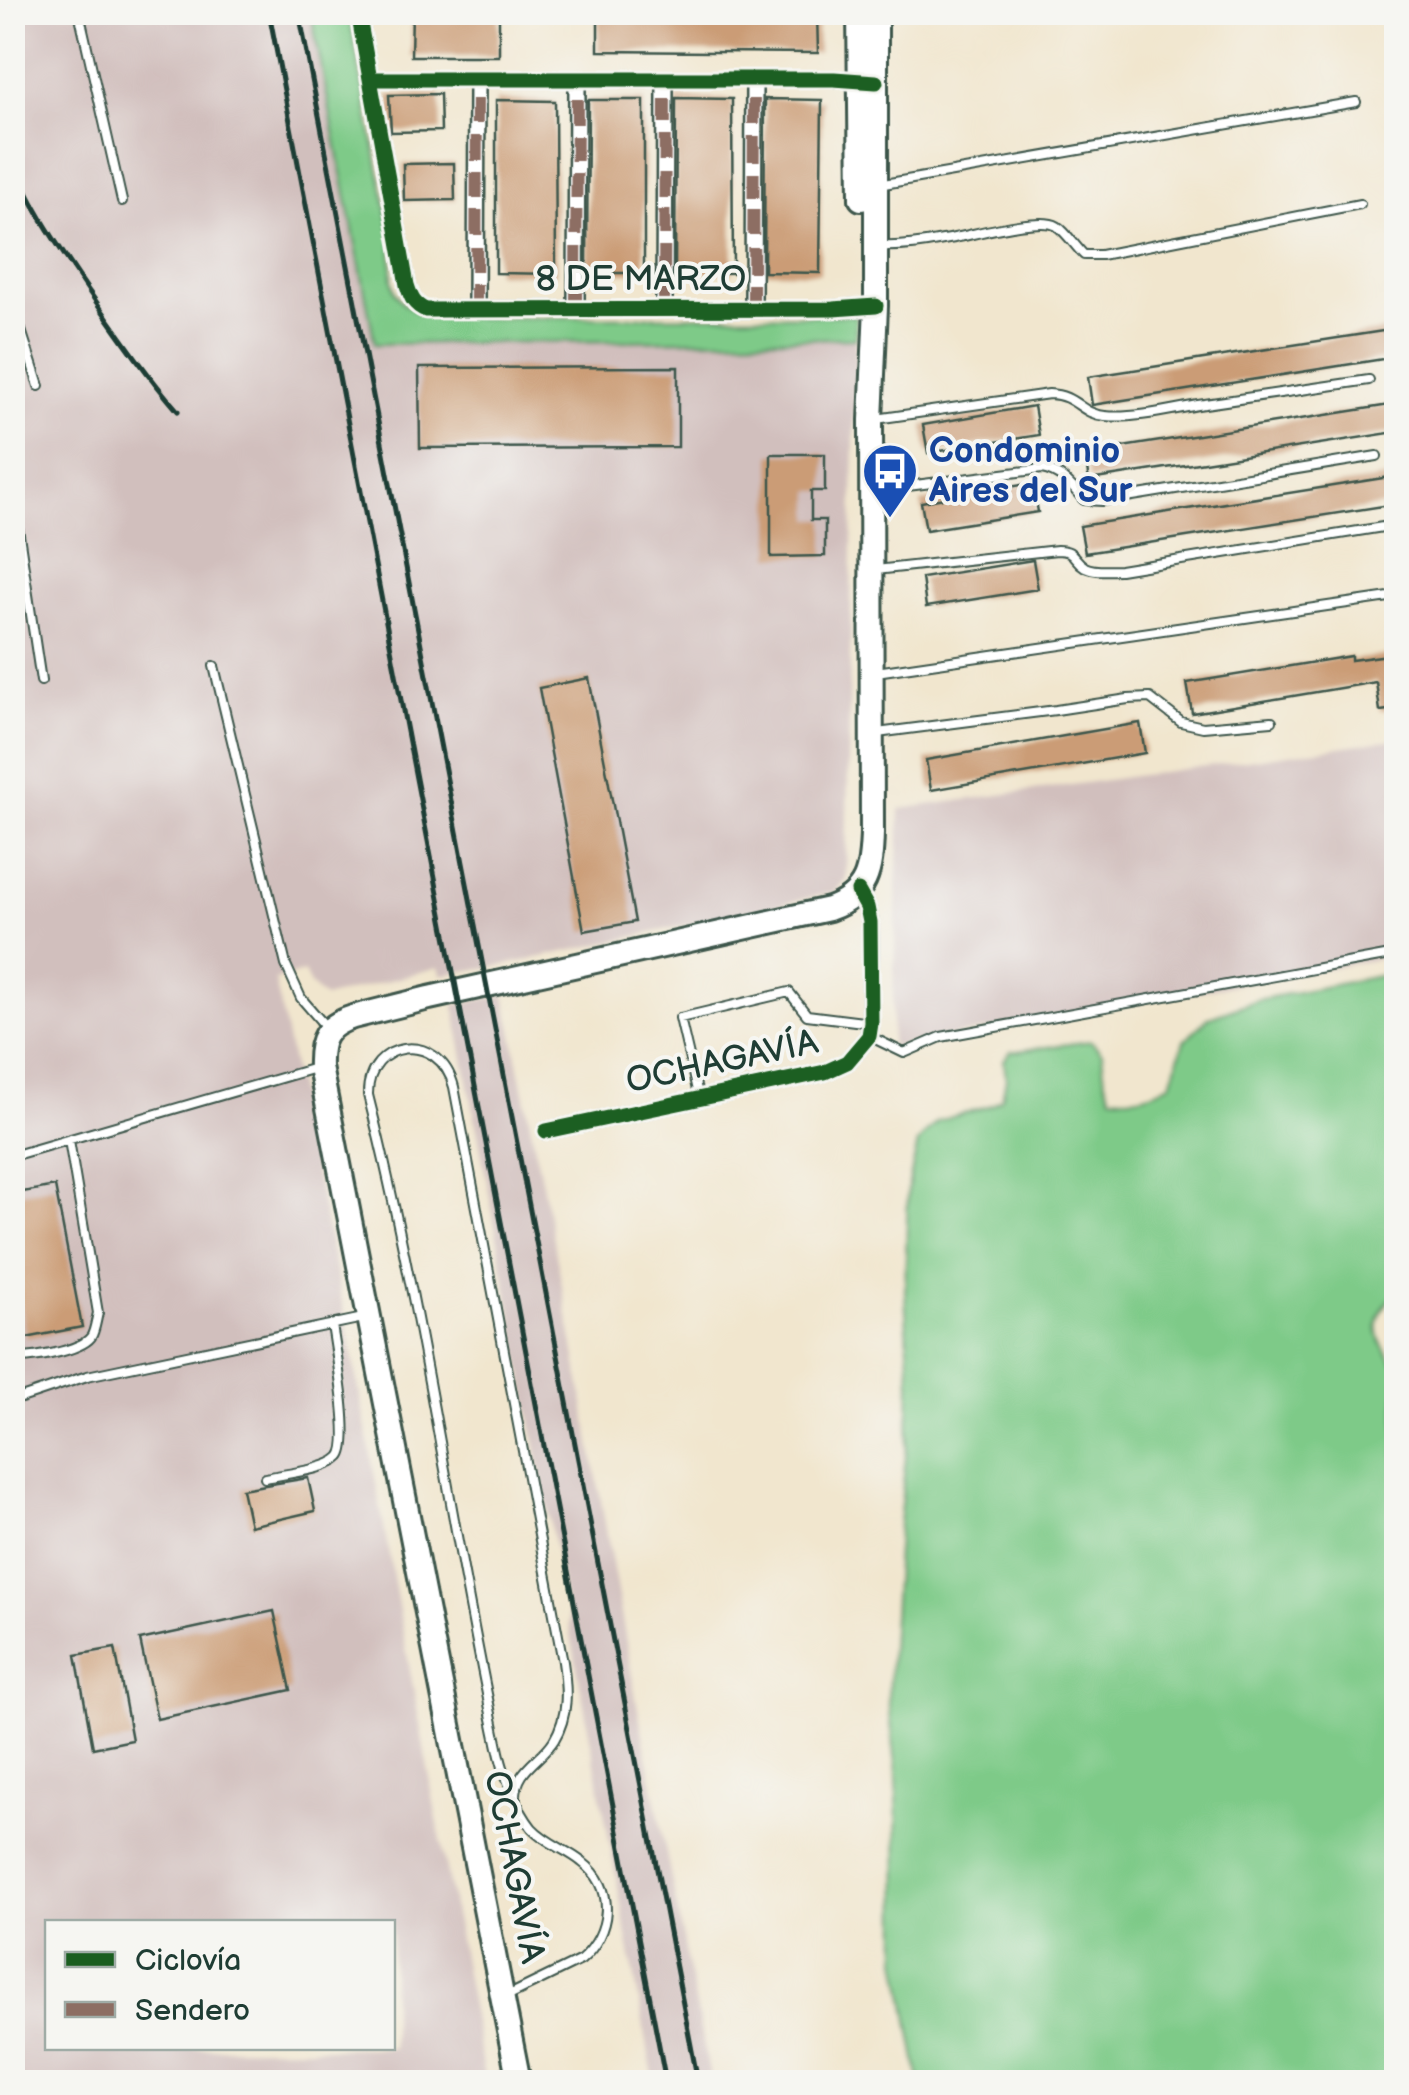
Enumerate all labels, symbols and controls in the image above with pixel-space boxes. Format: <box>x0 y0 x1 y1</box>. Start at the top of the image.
street label: 8 DE MARZO <box>536 258 746 301</box>
place label: Condominio Aires del Sur <box>928 430 1134 513</box>
bus stop icon: Condominio Aires del Sur <box>860 441 920 520</box>
street label: OCHAGAVÍA <box>622 1020 822 1103</box>
street label: OCHAGAVÍA <box>474 1767 555 1967</box>
legend <box>45 1920 395 2050</box>
text: Ciclovía <box>135 1943 241 1979</box>
text: Sendero <box>135 1993 250 2029</box>

